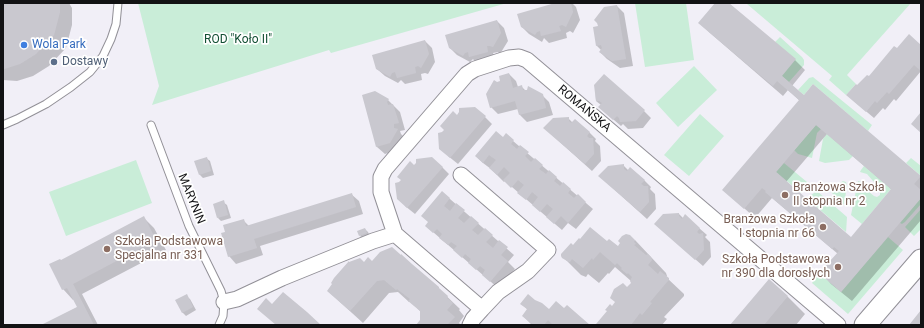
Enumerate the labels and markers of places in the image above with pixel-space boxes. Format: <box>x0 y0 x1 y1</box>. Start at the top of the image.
place label: Wola Park <box>32 38 86 52</box>
marker: Wola Park <box>19 40 29 50</box>
place label: Dostawy <box>62 55 108 69</box>
marker: Dostawy <box>49 57 59 67</box>
place label: Branżowa Szkoła II stopnia nr 2 <box>793 181 884 209</box>
marker: Branżowa Szkoła II stopnia nr 2 <box>780 190 790 200</box>
place label: Branżowa Szkoła I stopnia nr 66 <box>724 213 815 241</box>
marker: Branżowa Szkoła I stopnia nr 66 <box>818 222 828 232</box>
place label: Szkoła Podstawowa Specjalna nr 331 <box>115 235 223 263</box>
marker: Szkoła Podstawowa Specjalna nr 331 <box>102 244 112 254</box>
place label: Szkoła Podstawowa nr 390 dla dorosłych <box>722 253 830 281</box>
marker: Szkoła Podstawowa nr 390 dla dorosłych <box>833 262 843 272</box>

